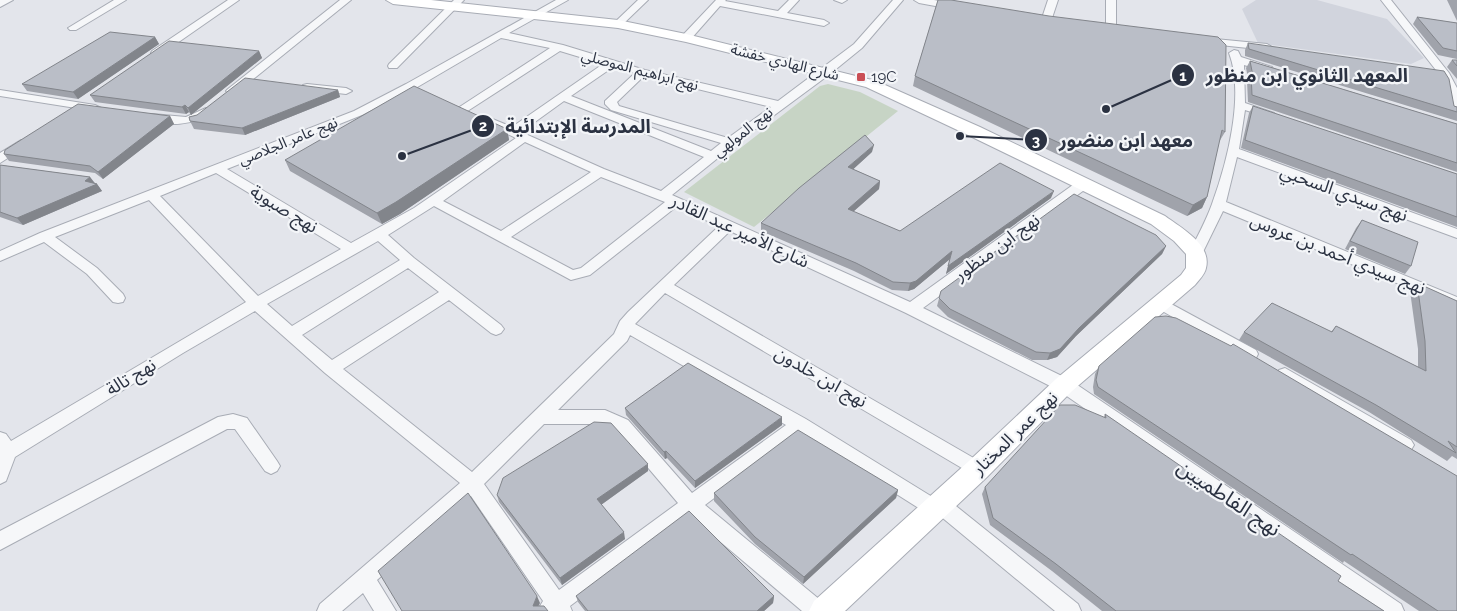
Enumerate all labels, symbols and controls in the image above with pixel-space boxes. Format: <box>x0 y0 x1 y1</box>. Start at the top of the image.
street label: شارع الهادي خفشة <box>728 40 841 87</box>
street label: نهج ابراهيم الموصلي <box>579 46 701 97</box>
callout: المعهد الثانوي ابن منظور <box>1171 58 1417 92</box>
text: المعهد الثانوي ابن منظور <box>1205 64 1408 90</box>
text: 1 <box>1179 67 1187 85</box>
place label: 19C <box>871 68 897 86</box>
marker: 19C <box>855 71 867 83</box>
street label: نهج المولهي <box>709 103 778 163</box>
callout: المدرسة الإبتدائية <box>470 109 660 143</box>
street label: نهج عامر الجلاصي <box>236 113 341 172</box>
text: المدرسة الإبتدائية <box>505 115 651 139</box>
text: 2 <box>479 117 487 135</box>
callout: معهد ابن منضور <box>1024 123 1203 157</box>
text: معهد ابن منضور <box>1058 129 1193 152</box>
text: 3 <box>1032 132 1040 150</box>
street label: نهج سيدي السحبي <box>1276 160 1411 228</box>
street label: نهج صبوية <box>245 180 322 240</box>
street label: شارع الأمير عبد القادر <box>665 189 813 275</box>
street label: نهج ابن منظور <box>949 209 1045 288</box>
street label: نهج سيدي أحمد بن عروس <box>1246 209 1429 301</box>
street label: نهج ابن خلدون <box>770 342 871 414</box>
street label: نهج تالة <box>102 354 161 402</box>
street label: نهج عمر المختار <box>967 387 1064 482</box>
street label: نهج الفاطميين <box>1171 454 1286 544</box>

